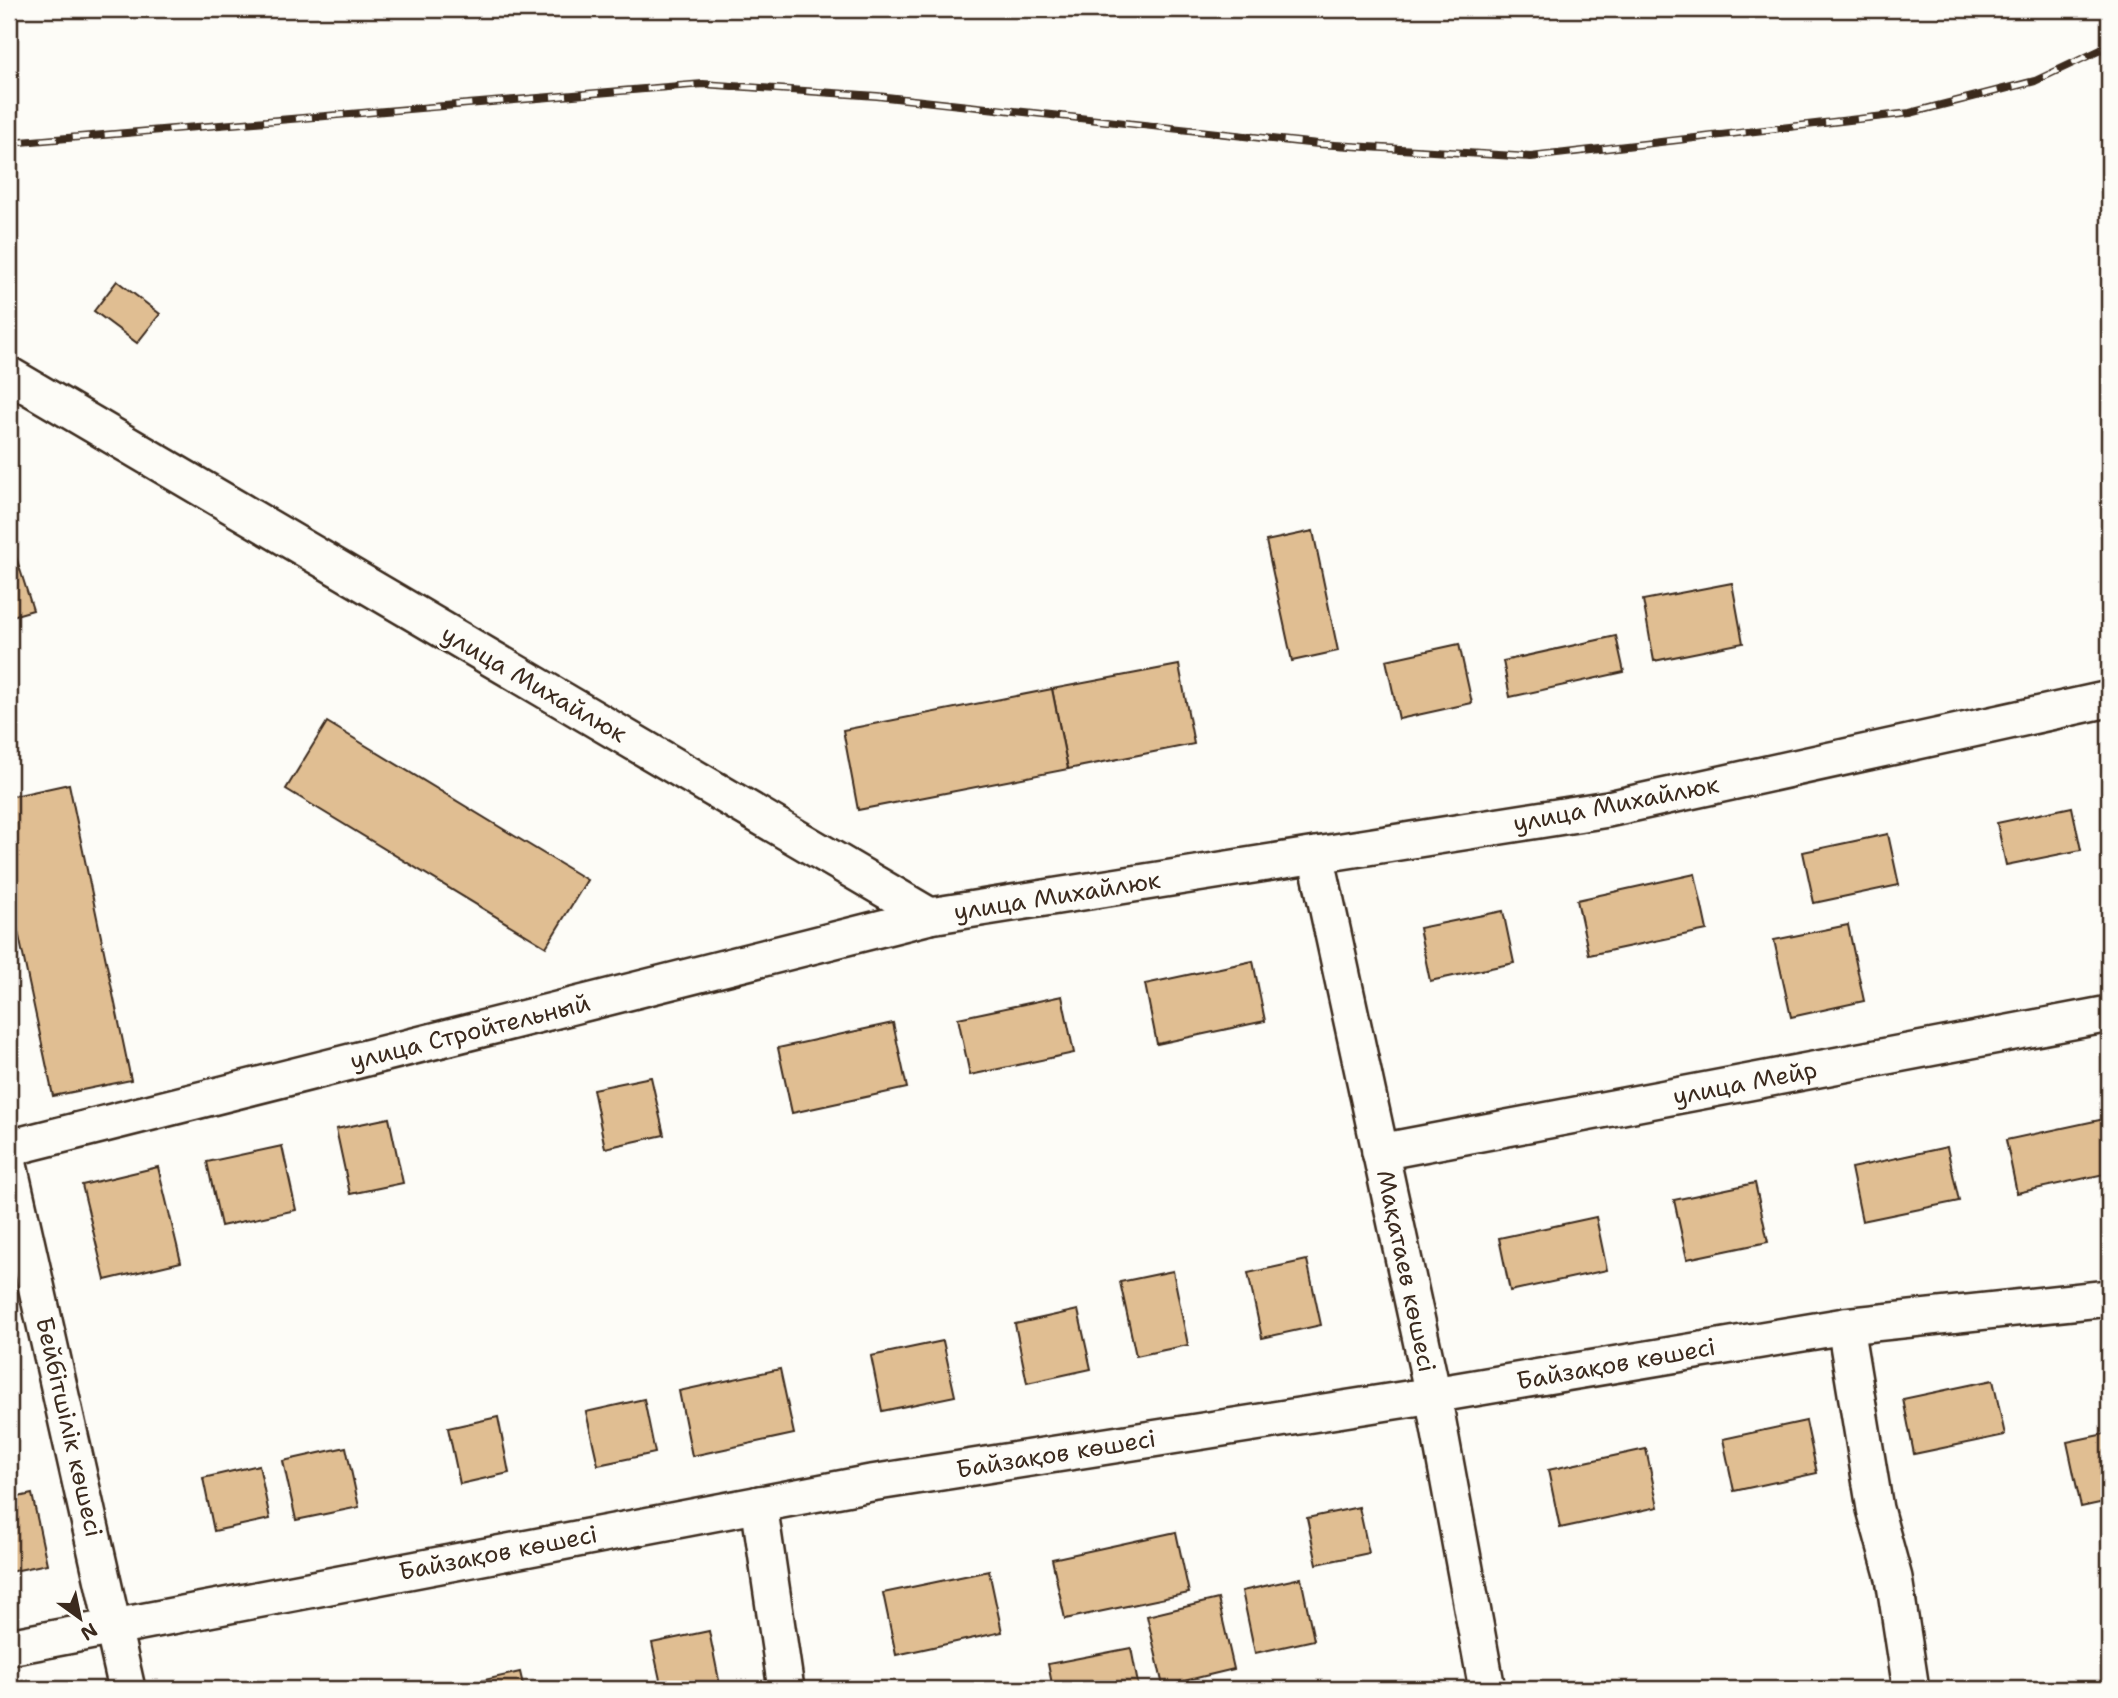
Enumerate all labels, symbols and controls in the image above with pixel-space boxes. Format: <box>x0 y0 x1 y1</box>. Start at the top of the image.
street label: улица Михайлюк <box>436 618 633 750</box>
street label: улица Михайлюк <box>1510 768 1722 840</box>
street label: улица Михайлюк <box>951 864 1163 928</box>
street label: улица Стройтельный <box>347 987 593 1077</box>
street label: улица Мейр <box>1670 1053 1820 1113</box>
street label: Мақатаев көшесі <box>1369 1167 1443 1375</box>
street label: Бейбітшілік көшесі <box>28 1314 110 1540</box>
street label: Байзақов көшесі <box>1514 1331 1718 1397</box>
street label: Байзақов көшесі <box>954 1422 1158 1486</box>
street label: Байзақов көшесі <box>396 1518 600 1588</box>
north arrow <box>46 1582 116 1652</box>
text: N <box>76 1617 102 1646</box>

